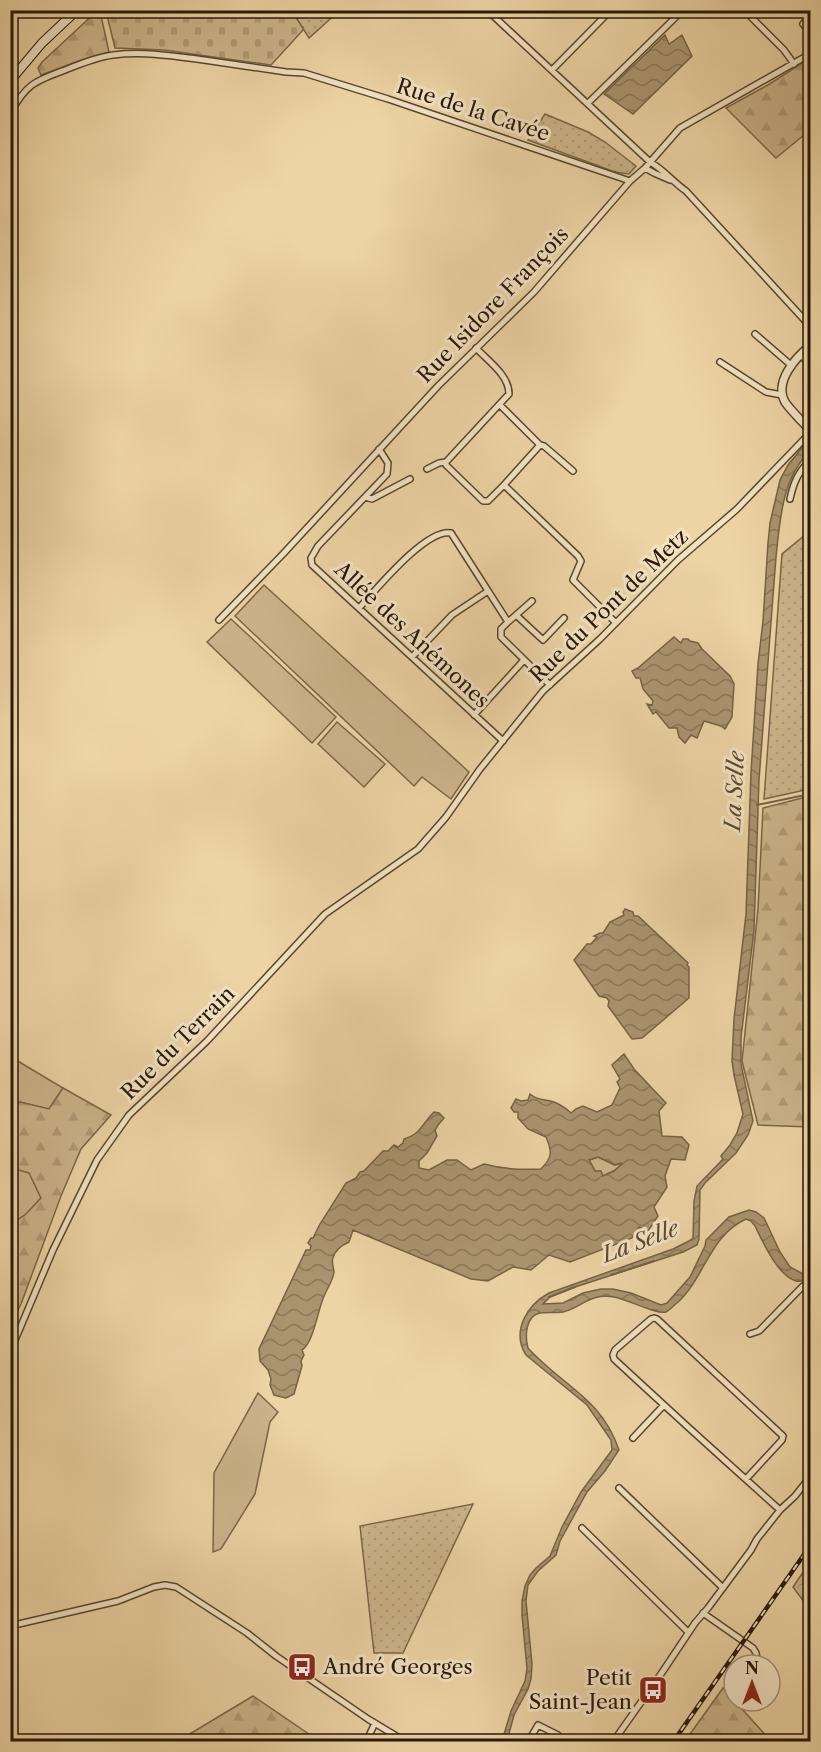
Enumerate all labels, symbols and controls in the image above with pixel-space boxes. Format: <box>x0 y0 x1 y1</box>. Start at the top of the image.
street label: Rue de la Cavée <box>393 73 553 146</box>
street label: Rue Isidore François <box>412 222 573 388</box>
street label: Rue du Pont de Metz <box>524 524 693 688</box>
street label: Allée des Anémones <box>329 556 495 713</box>
water label: La Selle <box>719 749 750 834</box>
street label: Rue du Terrain <box>116 981 240 1105</box>
water label: La Selle <box>596 1214 684 1269</box>
bus stop icon: André Georges <box>286 1651 318 1683</box>
north arrow <box>722 1653 782 1713</box>
place label: André Georges <box>322 1654 473 1679</box>
text: N <box>745 1658 759 1678</box>
place label: Petit Saint-Jean <box>529 1665 633 1714</box>
bus stop icon: Petit Saint-Jean <box>637 1674 669 1706</box>

